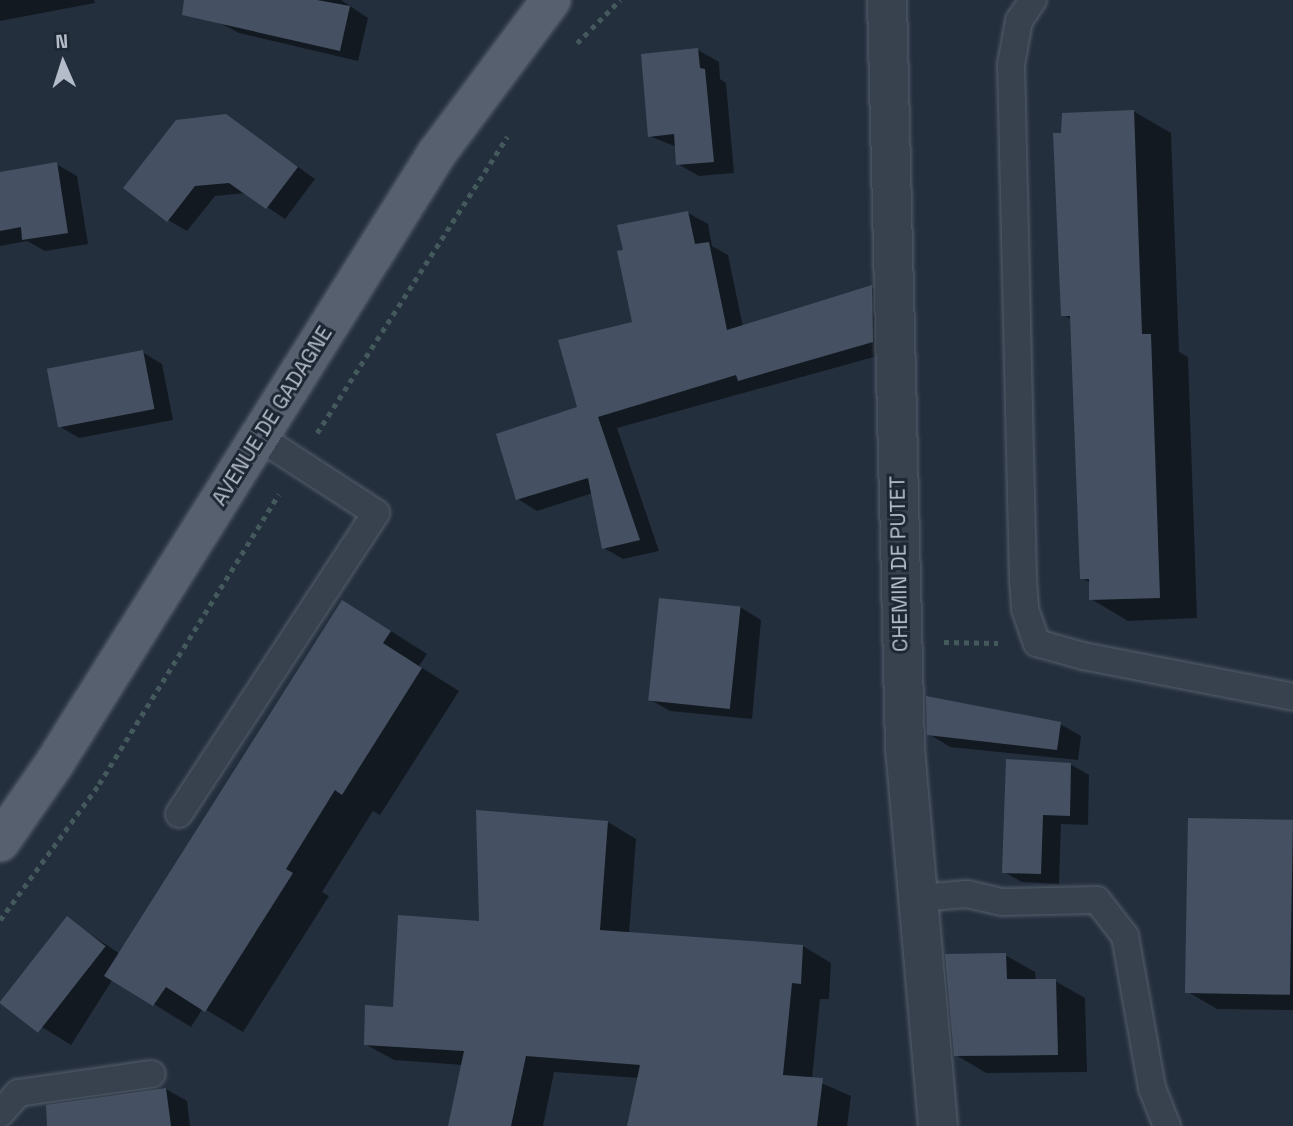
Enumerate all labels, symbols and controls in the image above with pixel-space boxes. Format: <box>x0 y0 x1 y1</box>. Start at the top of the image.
north arrow <box>28 28 98 98</box>
text: N <box>55 29 69 54</box>
street label: AVENUE DE GADAGNE <box>207 322 337 510</box>
street label: CHEMIN DE PUTET <box>885 476 913 652</box>

